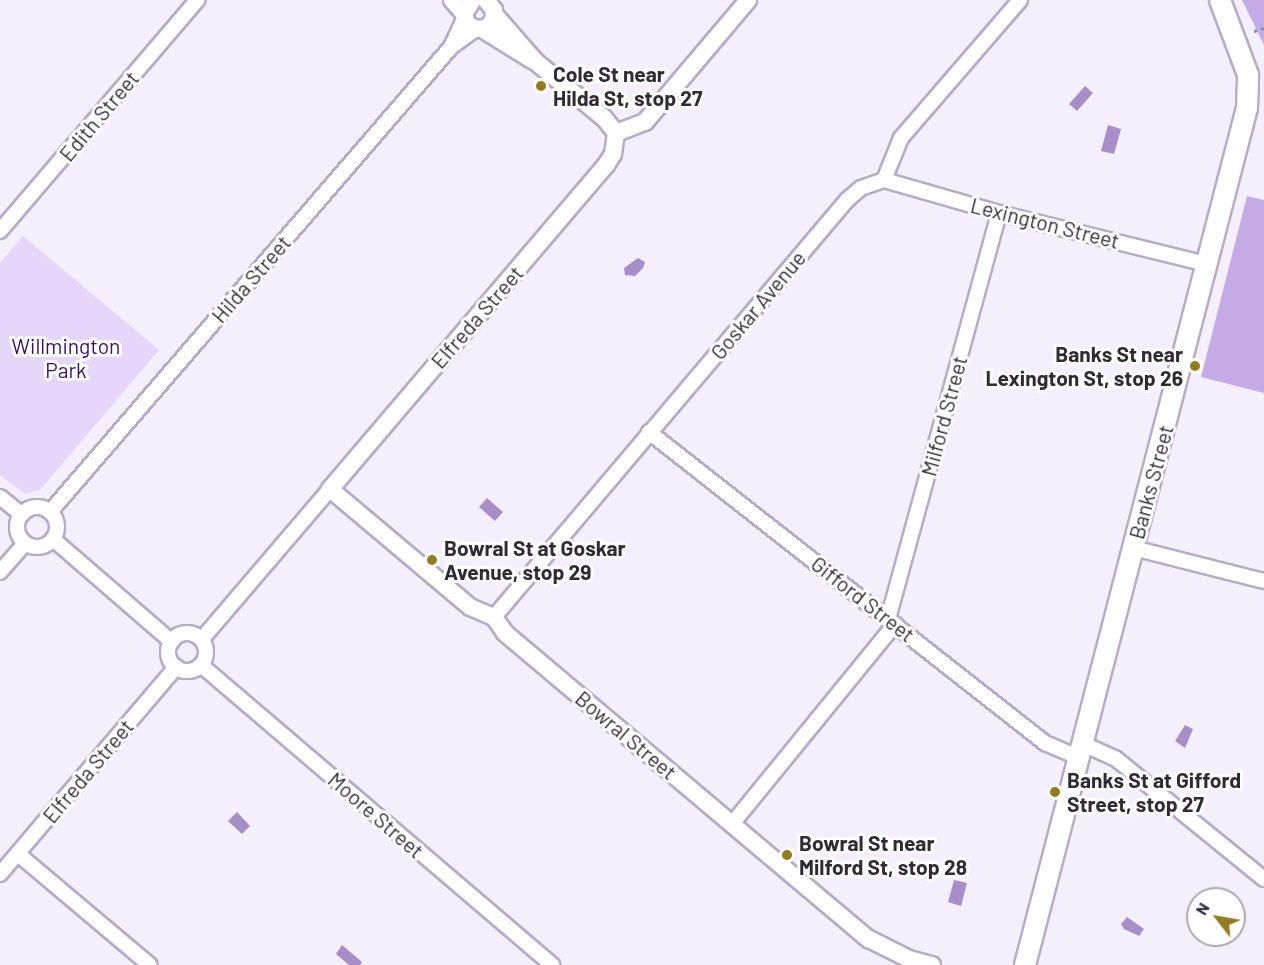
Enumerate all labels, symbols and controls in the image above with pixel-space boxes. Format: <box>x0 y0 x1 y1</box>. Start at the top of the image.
place label: Cole St near Hilda St, stop 27 <box>553 61 702 111</box>
street label: Edith Street <box>54 66 144 166</box>
marker: Cole St near Hilda St, stop 27 <box>534 79 548 93</box>
street label: Lexington Street <box>968 192 1122 254</box>
street label: Hilda Street <box>206 230 296 328</box>
street label: Goskar Avenue <box>705 246 811 364</box>
street label: Elfreda Street <box>426 261 528 373</box>
park label: Willmington Park <box>12 333 120 383</box>
place label: Banks St near Lexington St, stop 26 <box>986 341 1183 391</box>
street label: Milford Street <box>916 353 972 479</box>
marker: Banks St near Lexington St, stop 26 <box>1188 359 1202 373</box>
street label: Banks Street <box>1124 422 1178 542</box>
place label: Bowral St at Goskar Avenue, stop 29 <box>444 535 626 585</box>
street label: Gifford Street <box>806 551 920 647</box>
marker: Bowral St at Goskar Avenue, stop 29 <box>425 553 439 567</box>
street label: Bowral Street <box>570 685 682 785</box>
street label: Elfreda Street <box>37 714 139 828</box>
street label: Moore Street <box>323 767 429 863</box>
place label: Banks St at Gifford Street, stop 27 <box>1067 767 1241 817</box>
marker: Banks St at Gifford Street, stop 27 <box>1048 785 1062 799</box>
place label: Bowral St near Milford St, stop 28 <box>799 830 967 880</box>
marker: Bowral St near Milford St, stop 28 <box>780 848 794 862</box>
north arrow <box>1186 887 1246 947</box>
text: N <box>1191 899 1213 918</box>

